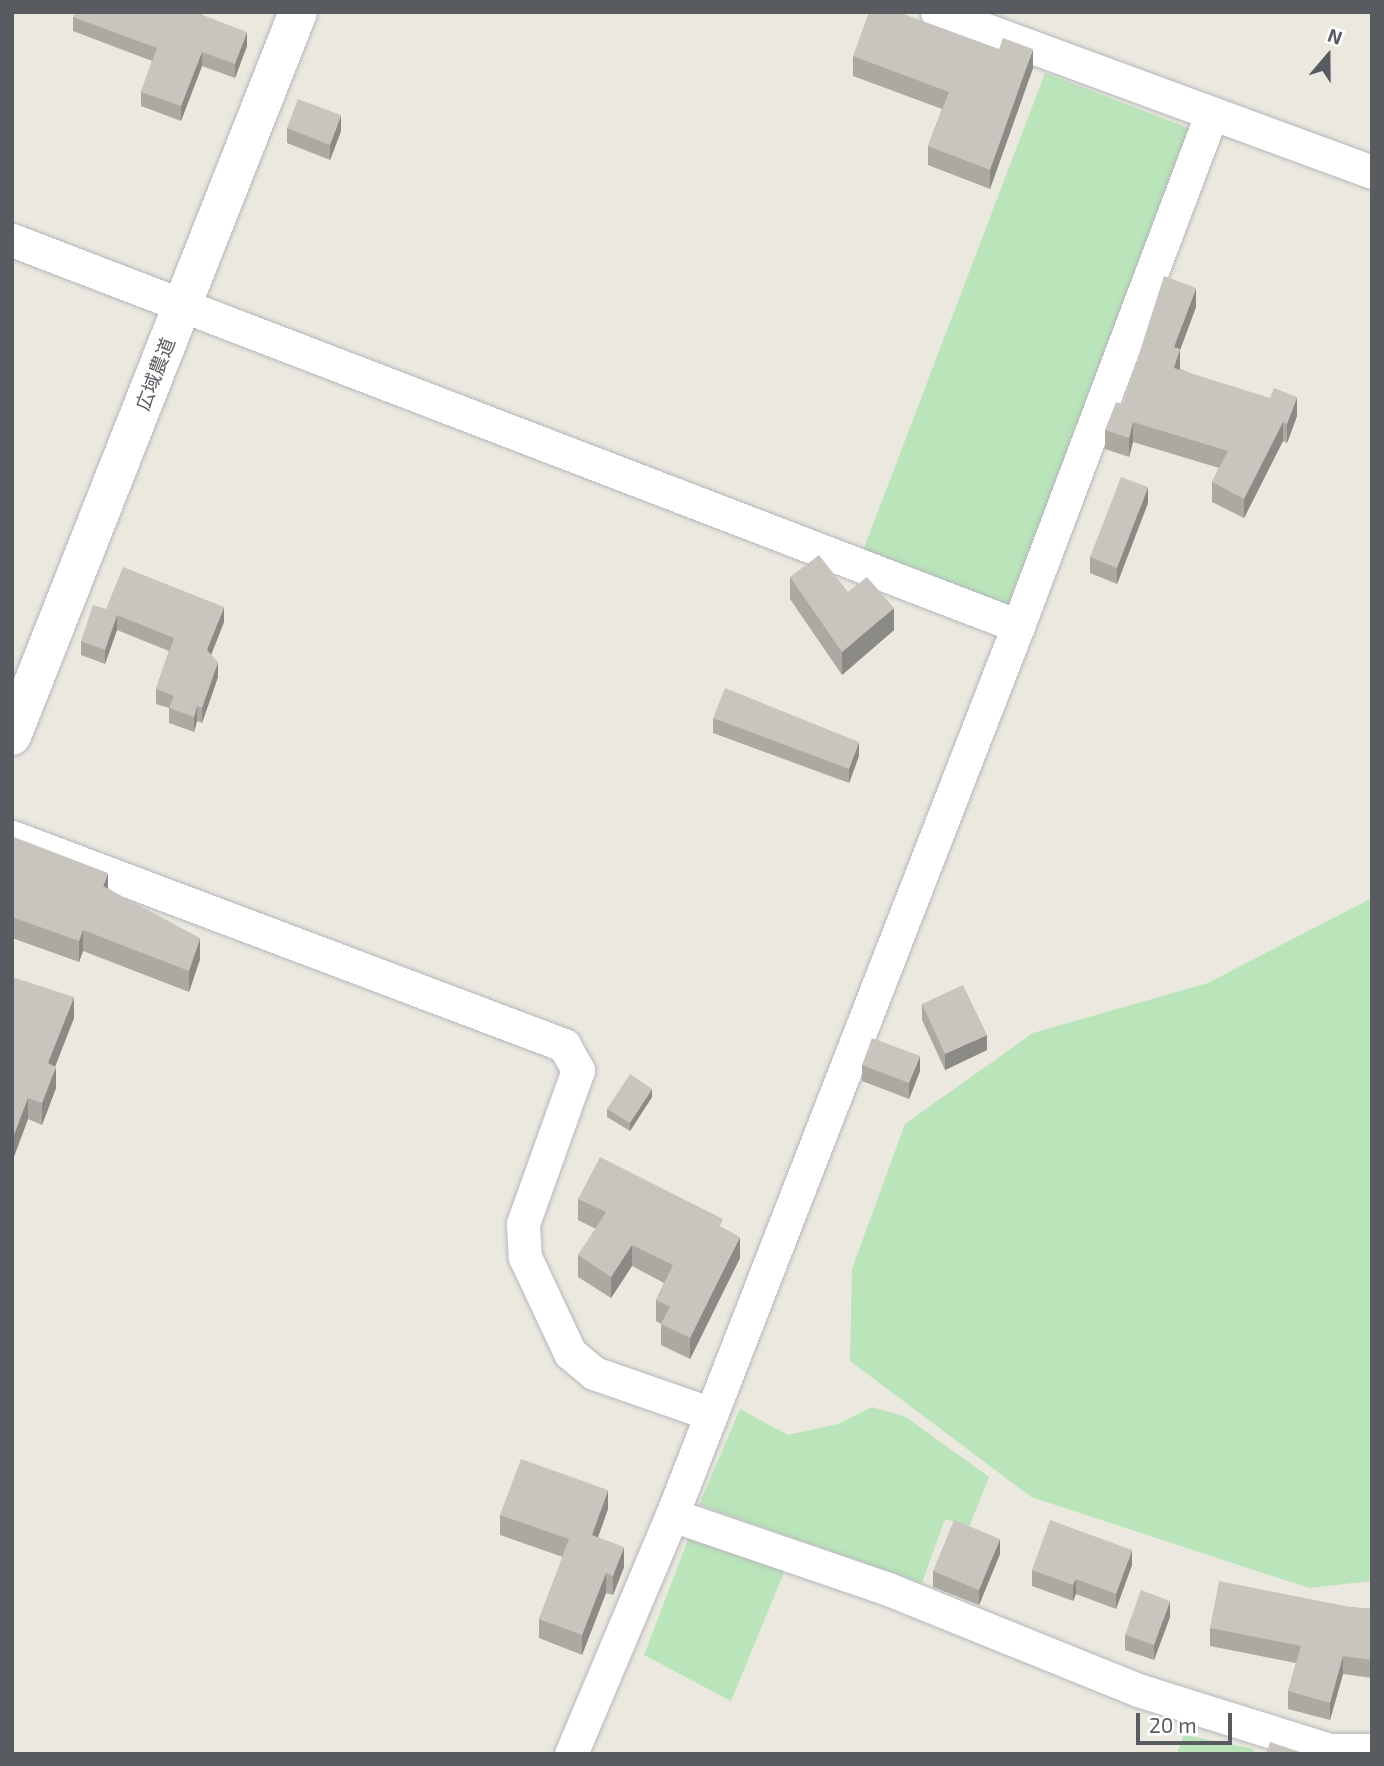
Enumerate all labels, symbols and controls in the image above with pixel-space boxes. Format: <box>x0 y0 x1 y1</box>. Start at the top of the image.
north arrow <box>1293 21 1363 91</box>
text: N <box>1325 23 1346 49</box>
street label: 広域農道 <box>131 334 179 414</box>
scale bar <box>1139 1700 1235 1744</box>
text: 20 m <box>1149 1712 1197 1737</box>

